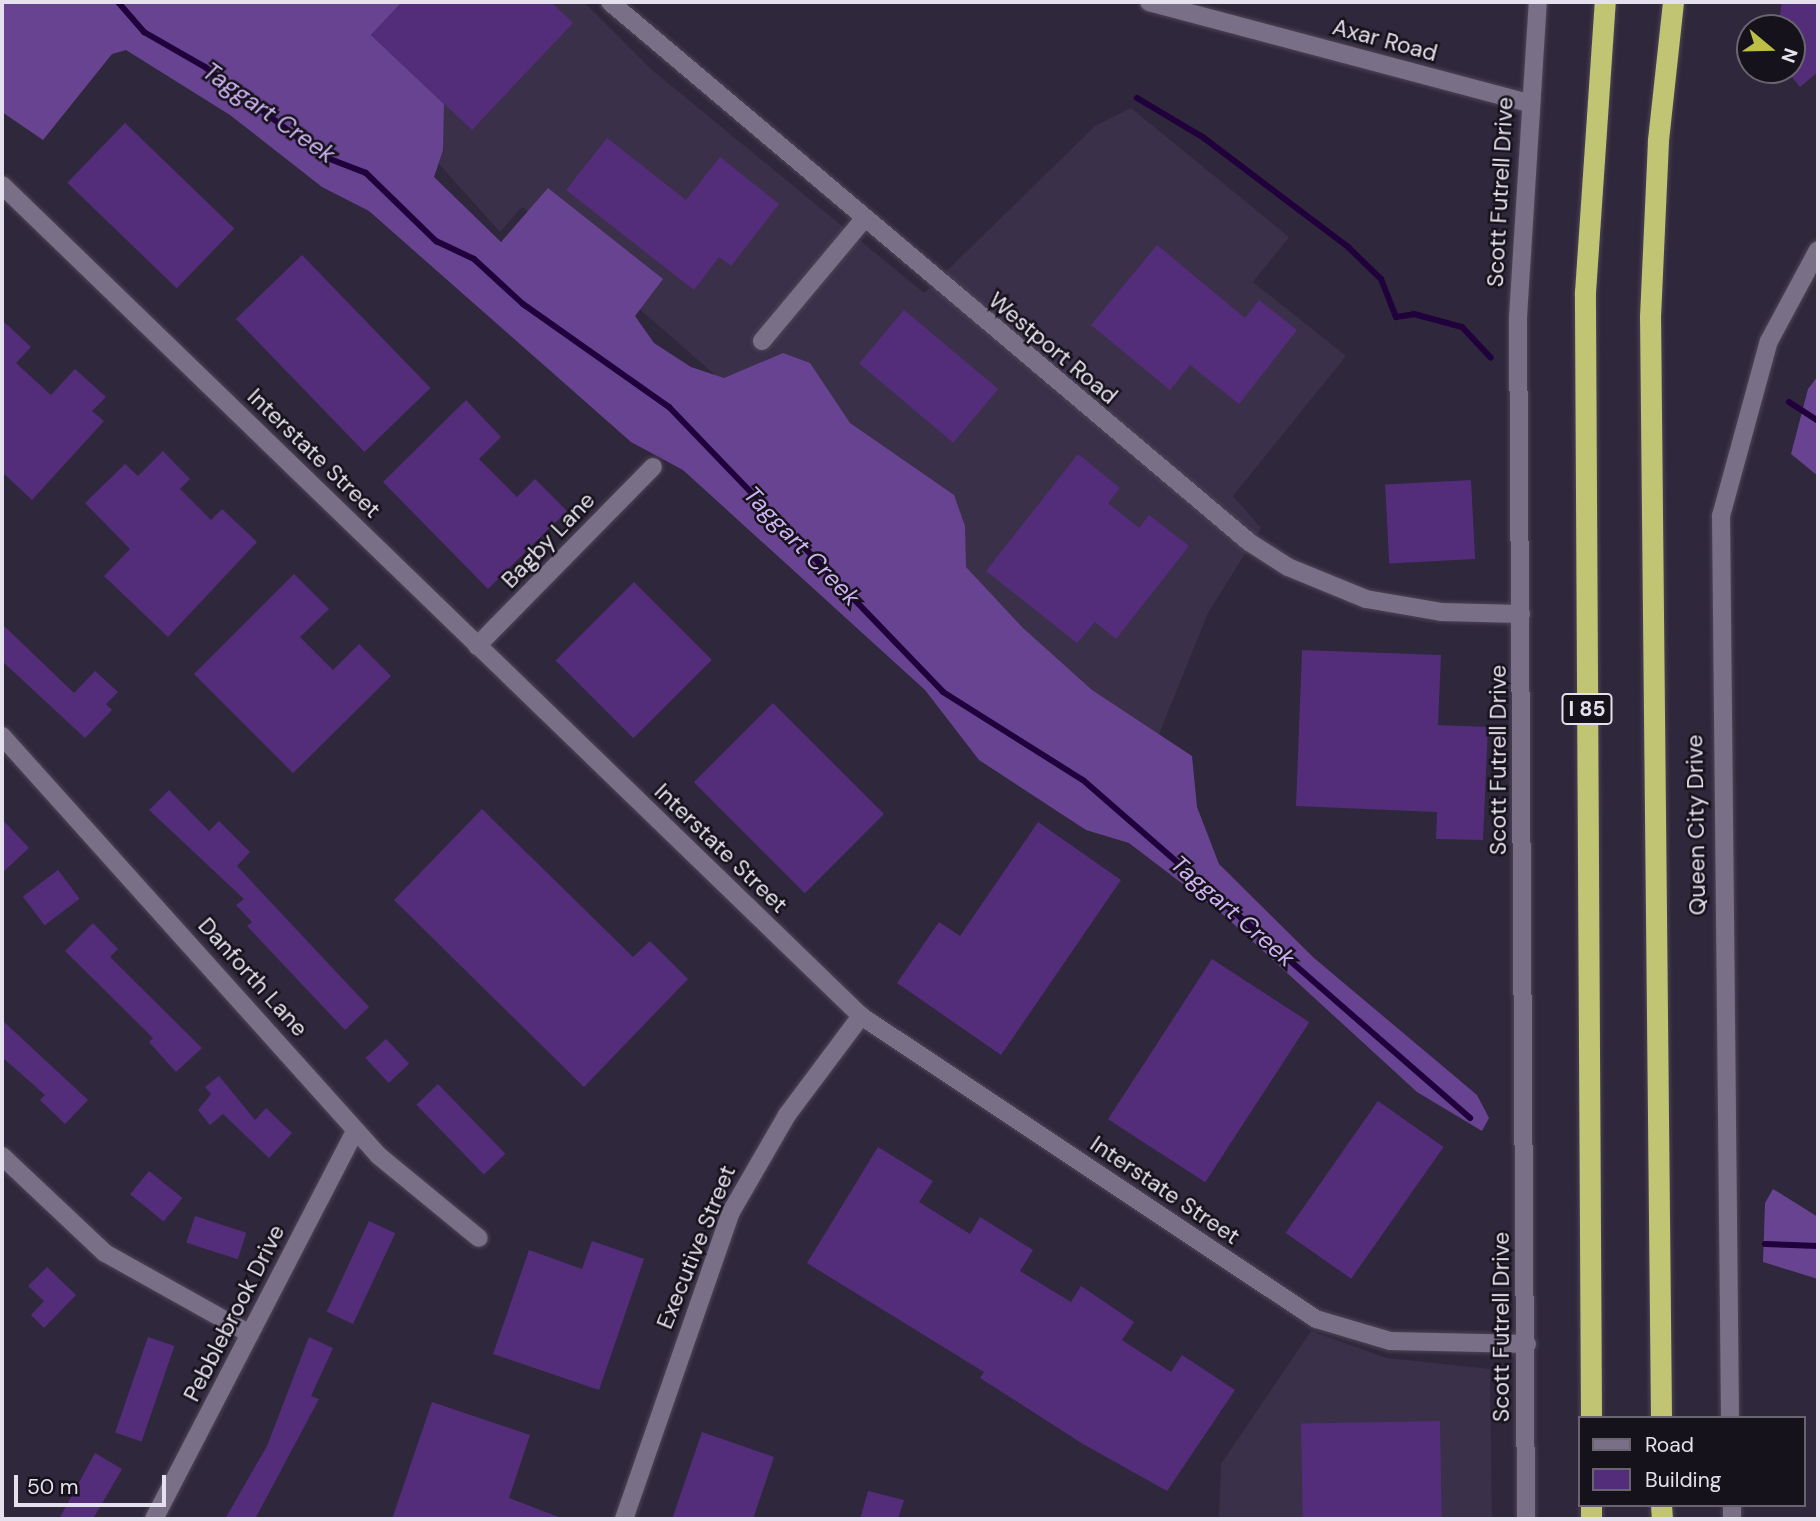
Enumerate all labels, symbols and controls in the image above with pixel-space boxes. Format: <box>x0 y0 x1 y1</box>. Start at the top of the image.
street label: Axar Road <box>1330 13 1440 67</box>
north arrow <box>1736 14 1806 84</box>
text: N <box>1775 45 1804 66</box>
water label: Taggart Creek <box>197 57 341 169</box>
street label: Scott Futrell Drive <box>1481 96 1519 288</box>
street label: Westport Road <box>983 286 1123 410</box>
street label: Interstate Street <box>242 383 386 523</box>
water label: Taggart Creek <box>738 480 866 612</box>
street label: Bagby Lane <box>496 486 600 594</box>
street label: Scott Futrell Drive <box>1484 665 1512 855</box>
road number: I 85 <box>1561 692 1613 726</box>
street label: Queen City Drive <box>1681 734 1711 916</box>
street label: Interstate Street <box>649 778 793 918</box>
water label: Taggart Creek <box>1165 849 1301 973</box>
street label: Danforth Lane <box>192 912 314 1042</box>
street label: Interstate Street <box>1085 1130 1245 1250</box>
street label: Executive Street <box>651 1161 741 1333</box>
street label: Pebblebrook Drive <box>178 1220 290 1406</box>
street label: Scott Futrell Drive <box>1487 1232 1515 1422</box>
legend <box>1578 1416 1806 1507</box>
text: Road <box>1645 1431 1694 1459</box>
scale bar <box>18 1462 170 1506</box>
text: Building <box>1645 1466 1721 1494</box>
text: 50 m <box>27 1473 78 1501</box>

